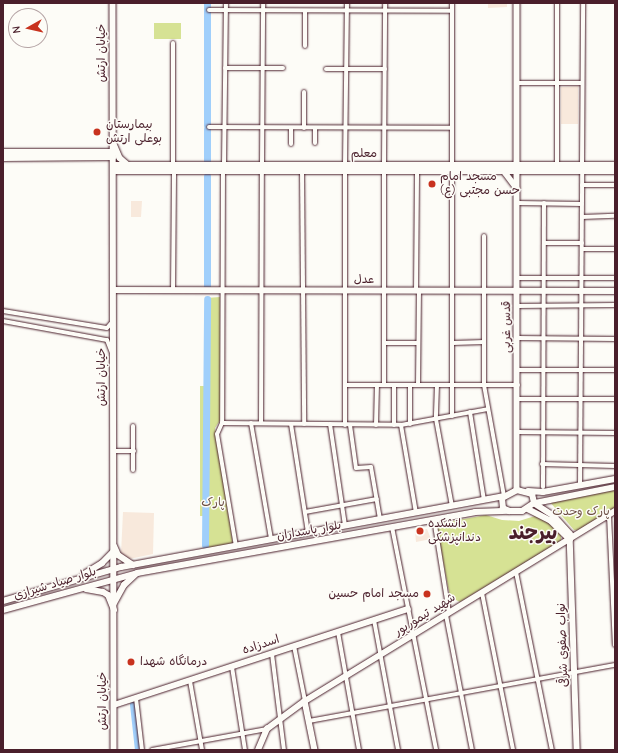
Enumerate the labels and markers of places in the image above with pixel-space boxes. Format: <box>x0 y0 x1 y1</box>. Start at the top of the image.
place label: بیمارستان بوعلی ارتش <box>106 118 162 146</box>
marker: بیمارستان بوعلی ارتش <box>91 126 103 138</box>
place label: مسجد امام حسن مجتبی (ع) <box>440 170 520 198</box>
marker: مسجد امام حسن مجتبی (ع) <box>427 179 437 189</box>
place label: دانشکده دندانپزشکی <box>428 517 481 545</box>
marker: دانشکده دندانپزشکی <box>415 526 425 536</box>
place label: مسجد امام حسین <box>328 587 419 601</box>
marker: مسجد امام حسین <box>422 589 432 599</box>
place label: درمانگاه شهدا <box>140 655 207 669</box>
marker: درمانگاه شهدا <box>125 656 137 668</box>

